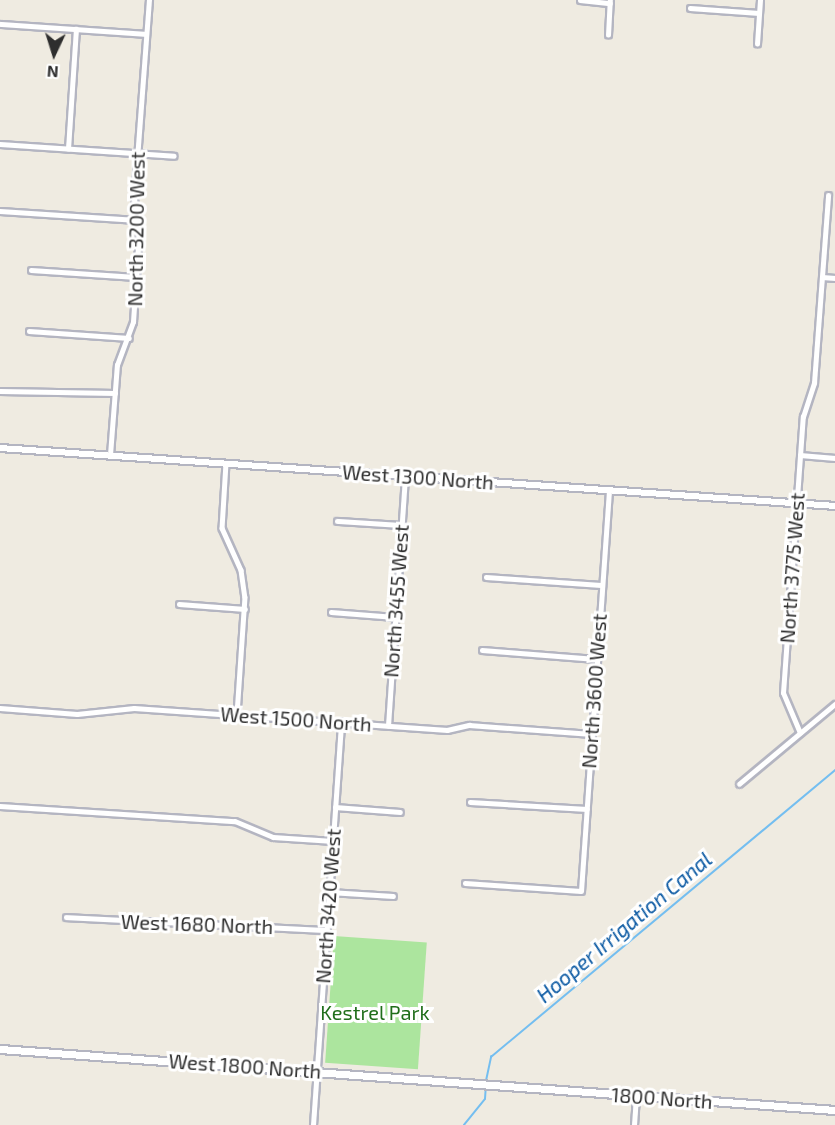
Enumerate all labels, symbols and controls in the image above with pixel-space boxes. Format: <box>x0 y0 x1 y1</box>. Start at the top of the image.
north arrow <box>24 24 84 84</box>
text: N <box>46 63 59 82</box>
street label: North 3200 West <box>123 151 149 307</box>
street label: West 1300 North <box>341 460 495 494</box>
street label: North 3775 West <box>775 492 809 644</box>
street label: North 3455 West <box>379 524 413 678</box>
street label: North 3600 West <box>577 613 611 769</box>
street label: West 1500 North <box>220 702 372 736</box>
street label: North 3420 West <box>311 828 345 984</box>
water label: Hooper Irrigation Canal <box>531 846 717 1008</box>
street label: West 1680 North <box>120 909 274 939</box>
park label: Kestrel Park <box>320 1000 430 1024</box>
street label: West 1800 North <box>168 1049 322 1083</box>
street label: 1800 North <box>611 1082 713 1114</box>

